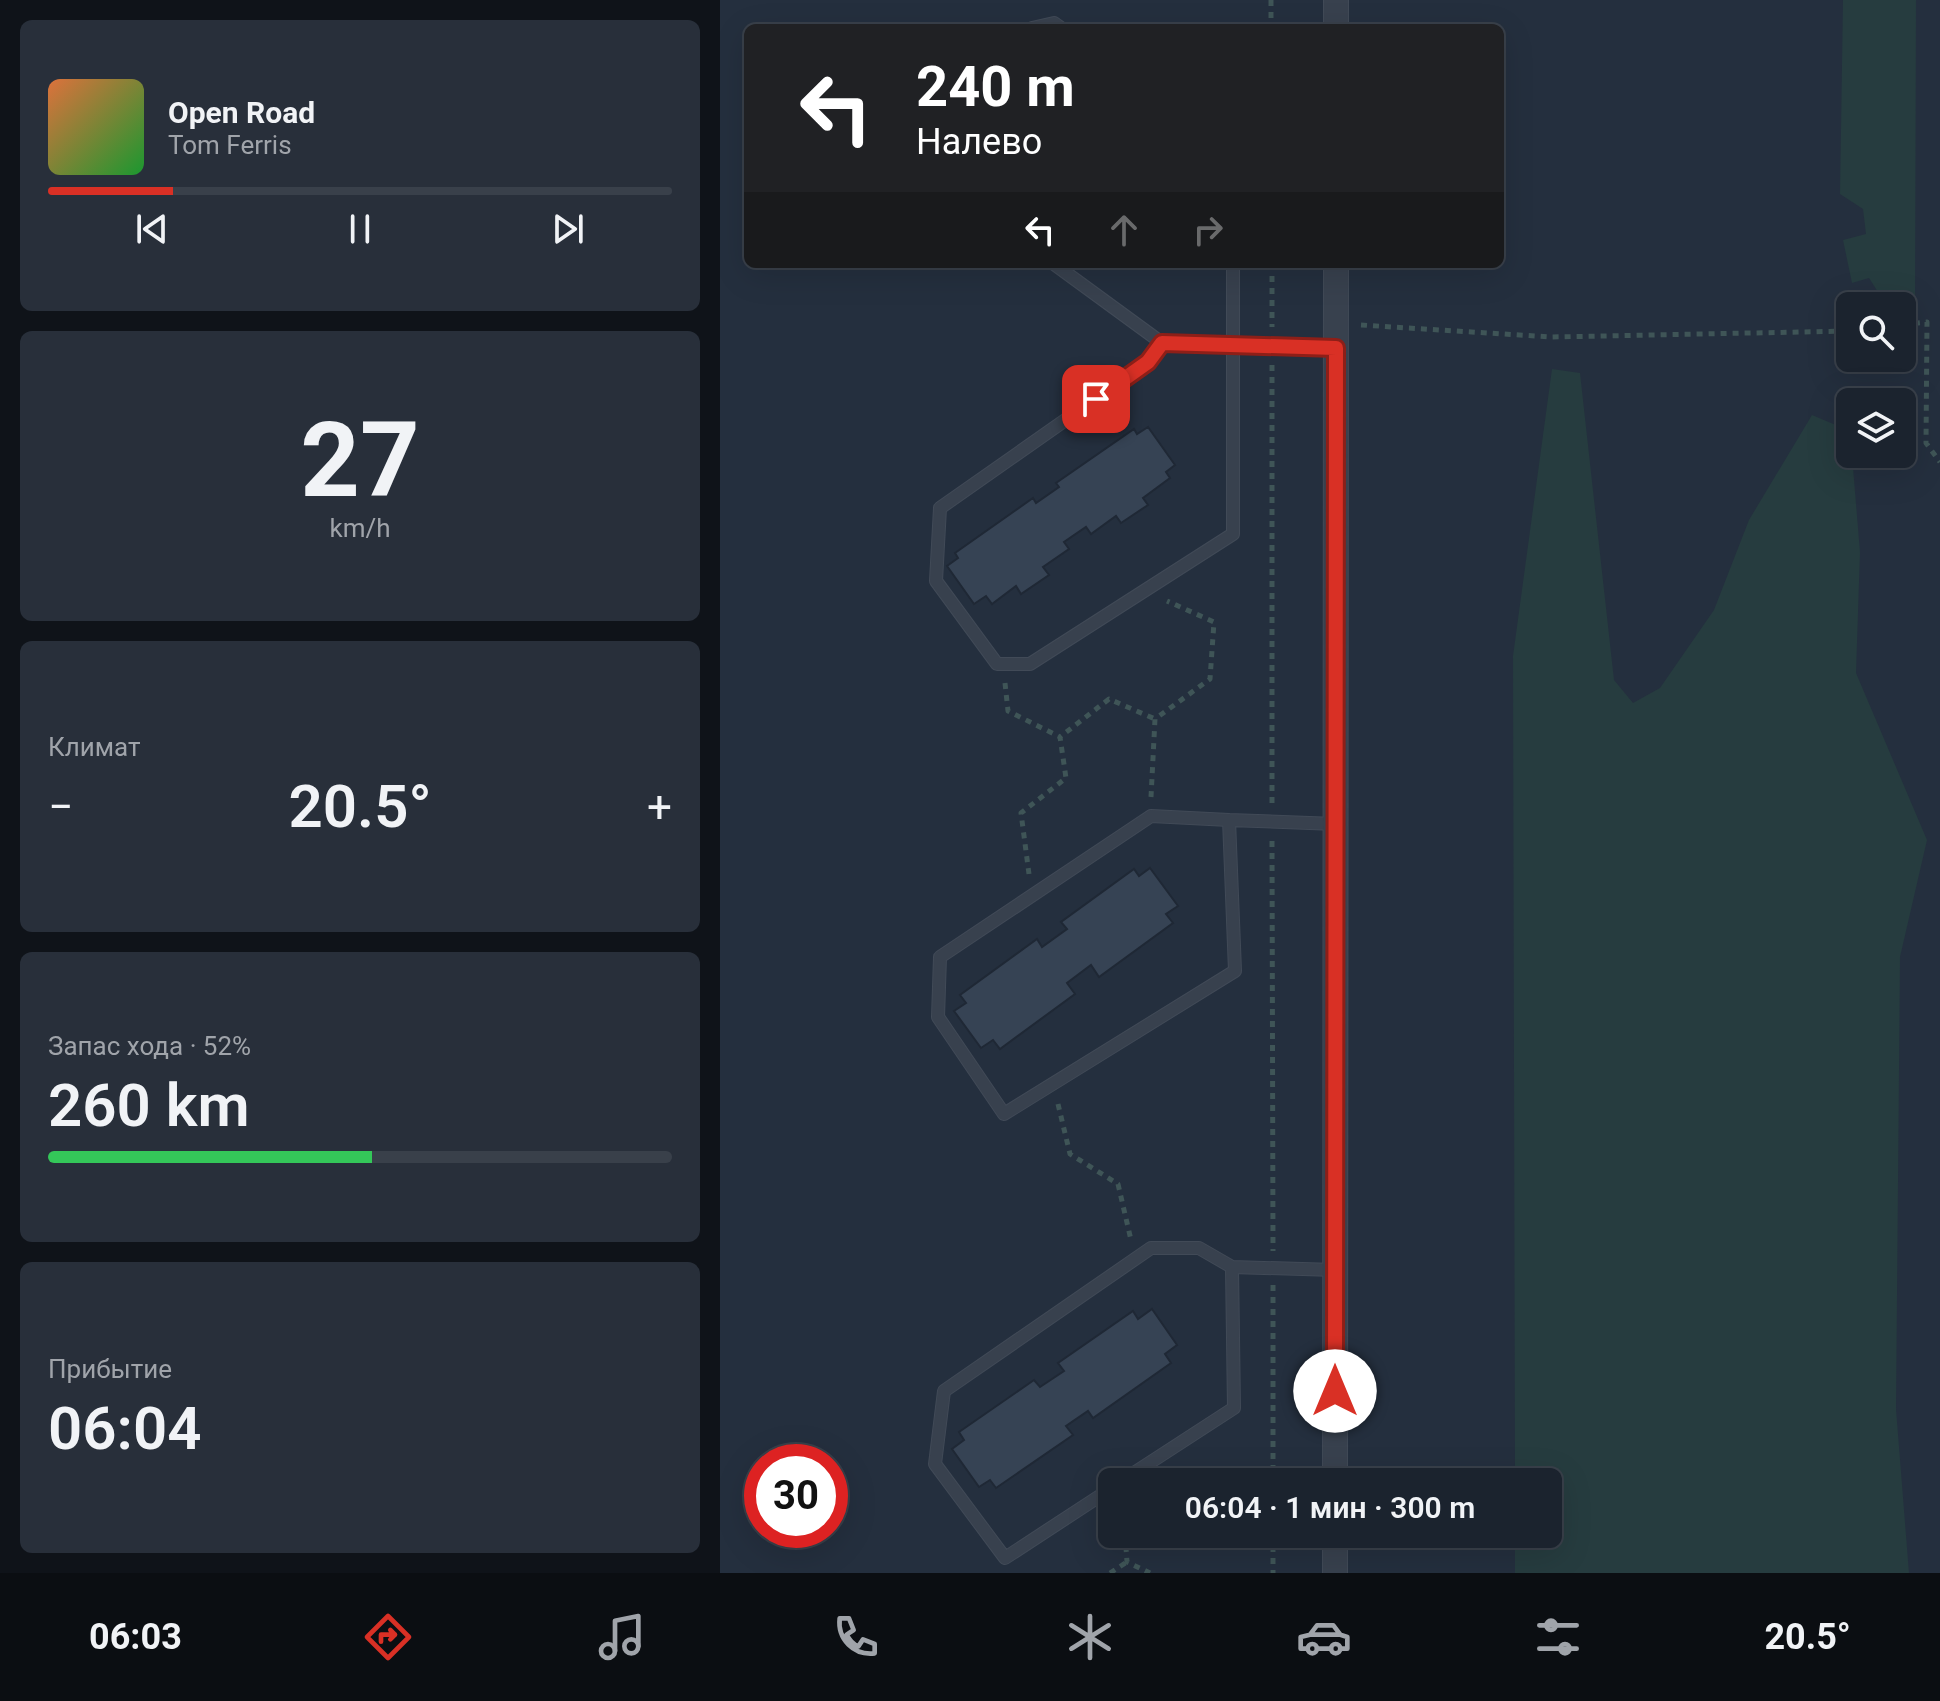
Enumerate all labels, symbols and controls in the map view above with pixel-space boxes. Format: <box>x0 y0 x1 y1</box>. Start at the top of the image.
text: 240 m <box>916 54 1075 120</box>
icon: left <box>784 56 888 160</box>
text: Open Road <box>168 95 315 130</box>
text: Налево <box>916 121 1042 163</box>
text: Tom Ferris <box>168 130 292 160</box>
icon: previous <box>130 207 174 251</box>
icon: pause <box>338 207 382 251</box>
icon: next <box>546 207 590 251</box>
icon: left <box>1018 208 1062 252</box>
icon: ahead <box>1102 208 1146 252</box>
icon: right <box>1186 208 1230 252</box>
map controls <box>1836 292 1916 468</box>
button: search <box>1836 292 1916 372</box>
pin <box>1062 365 1130 433</box>
icon: arrive <box>1074 377 1118 421</box>
button: layers <box>1836 388 1916 468</box>
text: 27 <box>300 400 420 521</box>
text: km/h <box>329 513 391 543</box>
text: Климат <box>48 732 140 762</box>
text: 20.5° <box>289 771 432 842</box>
text: − <box>48 781 73 833</box>
text: + <box>647 781 672 833</box>
text: Запас хода · 52% <box>48 1031 251 1061</box>
text: 260 km <box>48 1070 250 1141</box>
position arrow <box>1293 1349 1377 1433</box>
text: Прибытие <box>48 1354 172 1384</box>
text: 06:04 <box>48 1393 201 1464</box>
speed limit sign: 30 <box>744 1444 848 1548</box>
text: 06:04 · 1 мин · 300 m <box>1185 1490 1475 1525</box>
icon: directions <box>360 1609 416 1665</box>
icon: music <box>594 1609 650 1665</box>
icon: phone <box>828 1609 884 1665</box>
icon: climate <box>1062 1609 1118 1665</box>
icon: car <box>1296 1609 1352 1665</box>
icon: filters <box>1530 1609 1586 1665</box>
text: 06:03 <box>89 1616 182 1658</box>
text: 20.5° <box>1764 1616 1851 1658</box>

